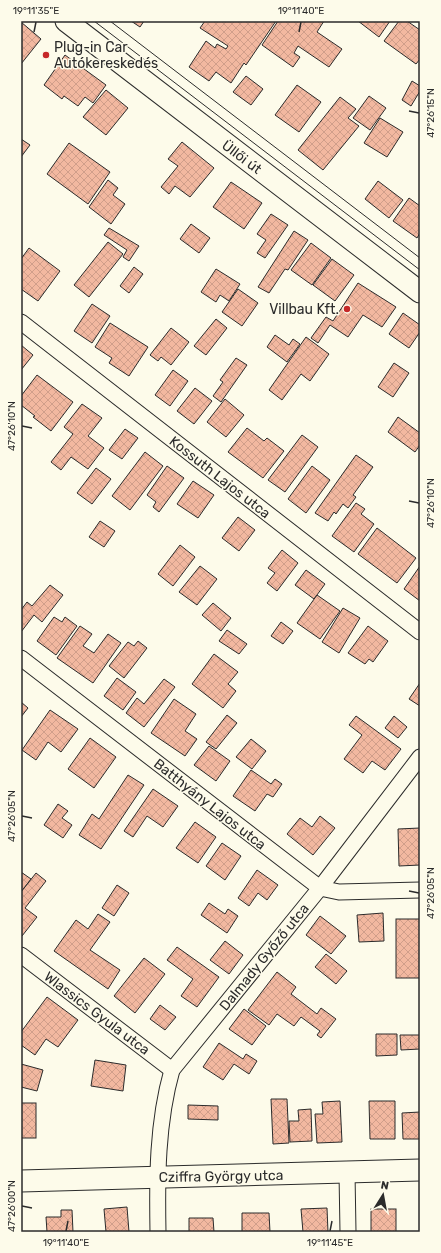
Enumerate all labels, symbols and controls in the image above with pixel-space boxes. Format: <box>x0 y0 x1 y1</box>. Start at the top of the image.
text: 19°11'35"E <box>13 5 59 17</box>
text: 19°11'40"E <box>278 5 324 17</box>
place label: Plug-in Car Autókereskedés <box>54 39 158 72</box>
marker: Plug-in Car Autókereskedés <box>41 50 51 60</box>
text: 47°26'15"N <box>425 88 437 138</box>
street label: Üllői út <box>218 137 265 178</box>
place label: Villbau Kft. <box>269 301 339 318</box>
marker: Villbau Kft. <box>342 304 352 314</box>
text: 47°26'10"N <box>6 401 18 451</box>
street label: Kossuth Lajos utca <box>166 433 274 522</box>
text: 47°26'10"N <box>425 478 437 528</box>
street label: Batthyány Lajos utca <box>150 755 269 854</box>
text: 47°26'05"N <box>6 790 18 842</box>
text: 47°26'05"N <box>425 867 437 919</box>
street label: Dalmady Győző utca <box>216 900 313 1014</box>
street label: Wlassics Gyula utca <box>41 968 153 1059</box>
street label: Cziffra György utca <box>159 1167 283 1186</box>
north arrow <box>363 1175 403 1215</box>
text: N <box>380 1179 390 1193</box>
text: 47°26'00"N <box>6 1180 18 1232</box>
text: 19°11'40"E <box>43 1237 89 1249</box>
text: 19°11'45"E <box>307 1237 353 1249</box>

